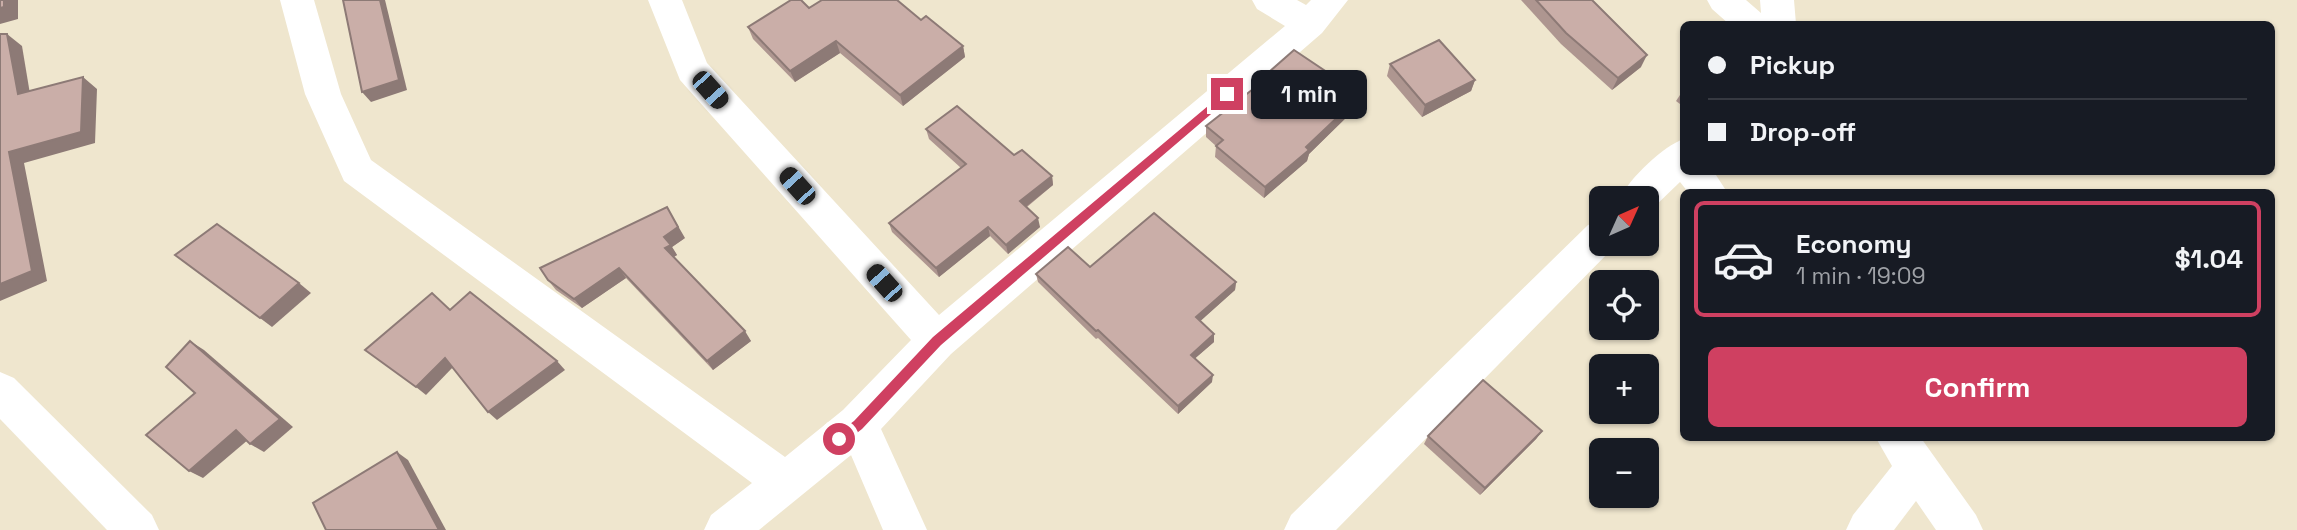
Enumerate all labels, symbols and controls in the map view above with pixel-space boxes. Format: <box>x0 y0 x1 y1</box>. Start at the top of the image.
text: Pickup <box>1750 48 1835 82</box>
car <box>689 67 732 113</box>
callout: 1 min <box>1252 70 1367 119</box>
route end <box>1211 78 1243 110</box>
text: 1 min <box>1281 79 1337 109</box>
text: Drop-off <box>1750 115 1856 149</box>
car <box>776 163 819 209</box>
north arrow <box>1589 186 1659 256</box>
map controls <box>1589 186 1659 508</box>
text: Economy <box>1796 227 1912 261</box>
icon: car <box>1712 228 1775 291</box>
text: $1.04 <box>2175 242 2243 276</box>
car <box>863 260 906 306</box>
text: 1 min · 19:09 <box>1796 261 1926 291</box>
button: locate <box>1589 270 1659 340</box>
button: Confirm <box>1708 347 2247 427</box>
button: + <box>1589 354 1659 424</box>
route start <box>823 423 855 455</box>
button: − <box>1589 438 1659 508</box>

